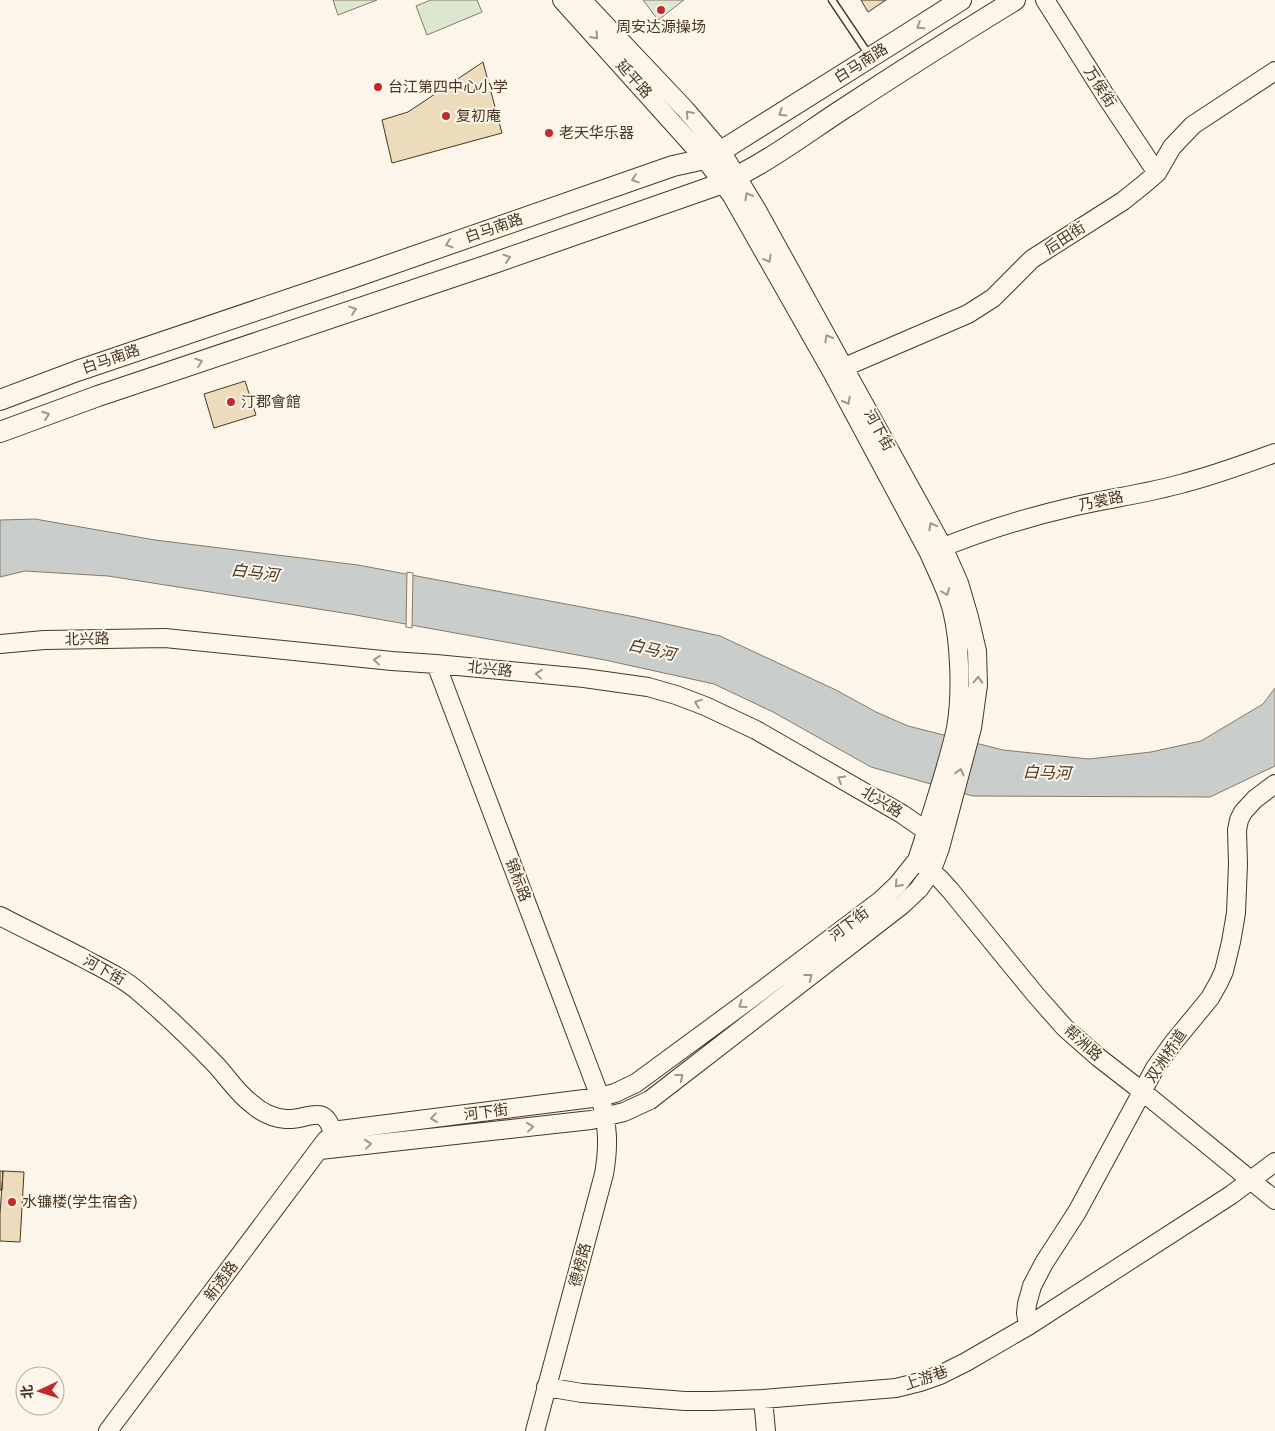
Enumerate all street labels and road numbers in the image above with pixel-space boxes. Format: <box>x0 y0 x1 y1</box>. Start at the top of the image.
street label: 白马南路 <box>831 39 891 87</box>
street label: 延平路 <box>612 56 656 102</box>
street label: 万侯街 <box>1080 63 1120 111</box>
street label: 白马南路 <box>463 210 525 246</box>
street label: 后田街 <box>1041 218 1089 258</box>
street label: 白马南路 <box>80 341 142 377</box>
street label: 河下街 <box>860 406 898 454</box>
street label: 乃裳路 <box>1077 488 1125 514</box>
street label: 北兴路 <box>64 630 110 648</box>
street label: 北兴路 <box>467 658 513 680</box>
street label: 北兴路 <box>858 783 906 821</box>
street label: 锦标路 <box>502 856 534 904</box>
street label: 河下街 <box>826 903 872 945</box>
street label: 河下街 <box>80 951 128 989</box>
street label: 帮洲路 <box>1060 1021 1106 1065</box>
street label: 双洲桥道 <box>1142 1026 1190 1086</box>
street label: 河下街 <box>463 1100 509 1124</box>
street label: 德榜路 <box>565 1241 595 1289</box>
street label: 新透路 <box>200 1258 242 1304</box>
street label: 上游巷 <box>902 1362 950 1394</box>

